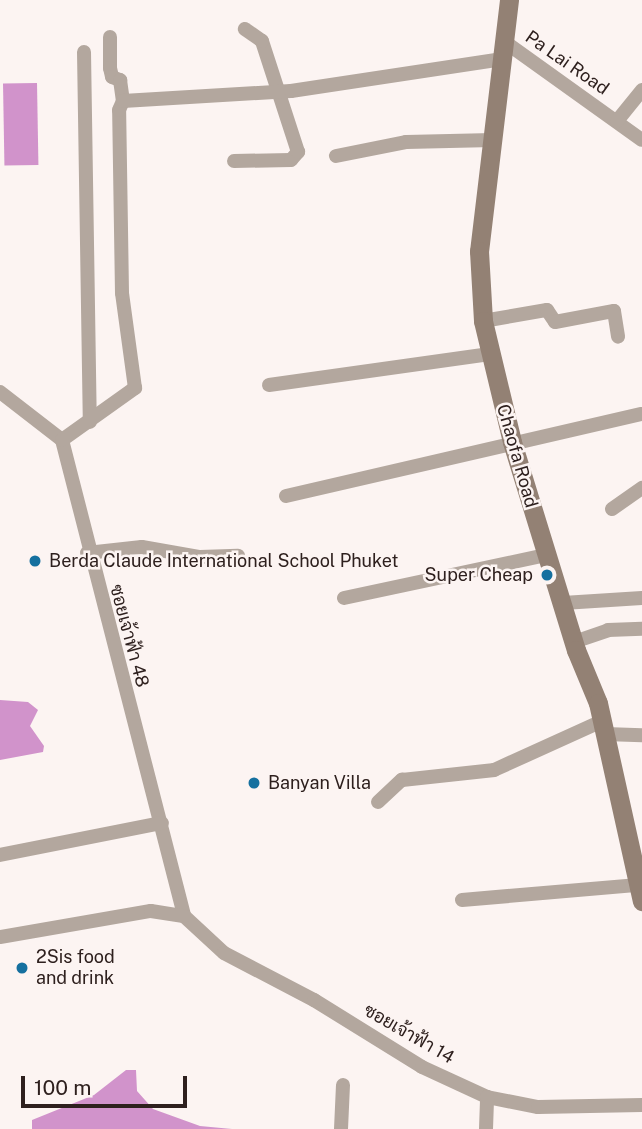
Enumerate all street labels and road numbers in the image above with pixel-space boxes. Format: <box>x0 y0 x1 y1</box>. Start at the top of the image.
street label: Pa Lai Road <box>521 26 613 100</box>
street label: Chaofa Road <box>492 402 542 510</box>
street label: ซอยเจ้าฟ้า 48 <box>105 582 153 690</box>
street label: ซอยเจ้าฟ้า 14 <box>360 999 458 1069</box>

